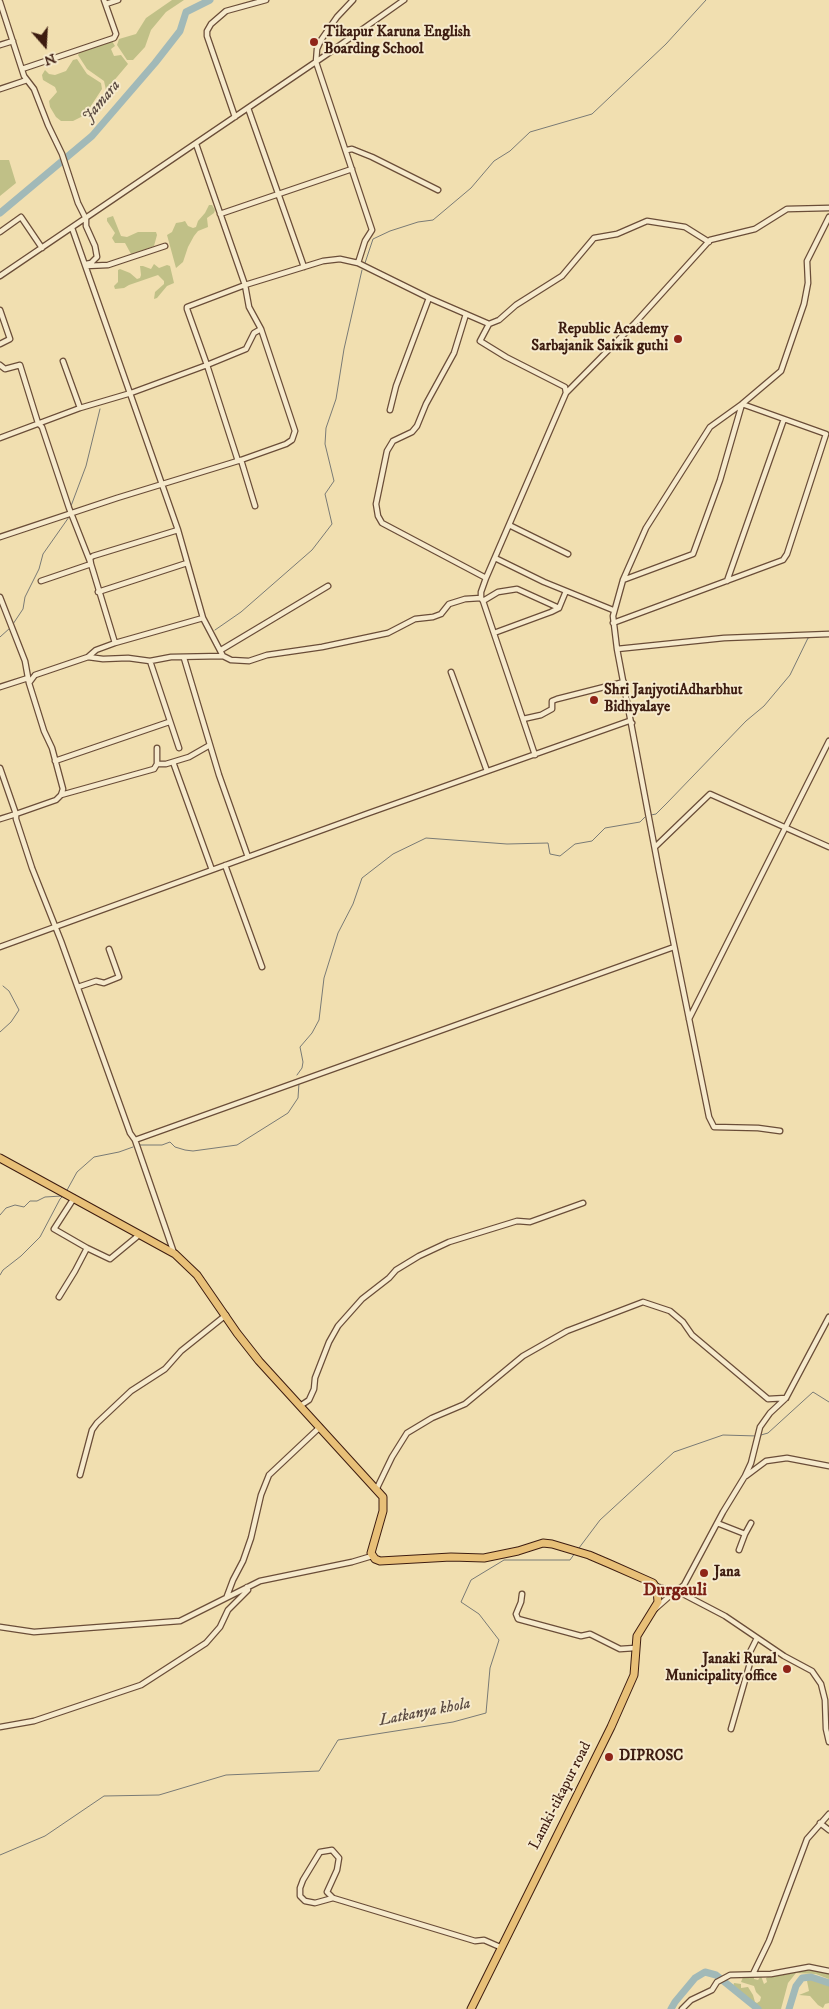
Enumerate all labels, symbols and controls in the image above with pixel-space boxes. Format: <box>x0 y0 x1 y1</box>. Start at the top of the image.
north arrow <box>20 20 70 70</box>
place label: Tikapur Karuna English Boarding School <box>324 24 471 59</box>
marker: Tikapur Karuna English Boarding School <box>308 36 320 48</box>
text: N <box>42 49 58 70</box>
water label: Jamara <box>79 77 125 127</box>
place label: Republic Academy Sarbajanik Saixik guthi <box>531 321 668 356</box>
marker: Republic Academy Sarbajanik Saixik guthi <box>672 333 684 345</box>
place label: Shri JanjyotiAdharbhut Bidhyalaye <box>604 682 743 717</box>
marker: Shri JanjyotiAdharbhut Bidhyalaye <box>588 694 600 706</box>
place label: Jana <box>714 1564 740 1582</box>
marker: Jana <box>698 1567 710 1579</box>
district label: Durgauli <box>643 1580 707 1602</box>
place label: Janaki Rural Municipality office <box>665 1651 777 1686</box>
marker: Janaki Rural Municipality office <box>781 1663 793 1675</box>
water label: Latkanya khola <box>378 1695 472 1731</box>
street label: Lamki-tikapur road <box>526 1739 596 1853</box>
place label: DIPROSC <box>619 1748 683 1766</box>
marker: DIPROSC <box>603 1751 615 1763</box>

